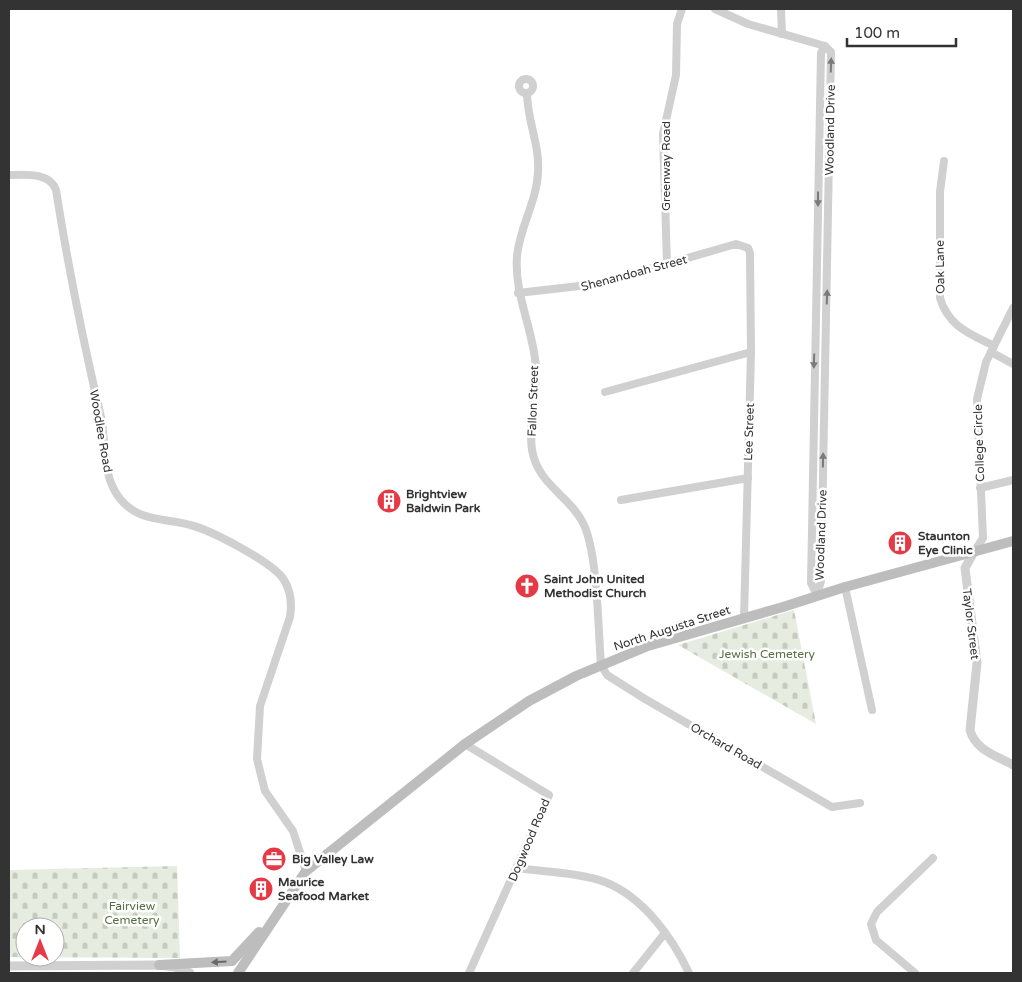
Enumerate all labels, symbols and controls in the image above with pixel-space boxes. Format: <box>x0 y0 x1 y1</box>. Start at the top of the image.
scale bar <box>847 15 956 47</box>
text: 100 m <box>854 24 900 42</box>
one-way arrow <box>827 57 835 73</box>
street label: Woodland Drive <box>822 84 838 176</box>
street label: Greenway Road <box>659 121 673 211</box>
one-way arrow <box>814 191 822 207</box>
street label: Oak Lane <box>933 240 947 294</box>
street label: Shenandoah Street <box>580 252 689 294</box>
one-way arrow <box>823 289 831 305</box>
one-way arrow <box>810 353 818 369</box>
street label: Fallon Street <box>525 365 541 437</box>
street label: Woodlee Road <box>87 389 115 473</box>
street label: Lee Street <box>741 402 757 461</box>
street label: College Circle <box>971 404 987 482</box>
one-way arrow <box>820 451 828 467</box>
place label: Brightview Baldwin Park <box>406 487 481 515</box>
building icon: Brightview Baldwin Park <box>376 488 402 514</box>
street label: Woodland Drive <box>812 489 830 581</box>
place label: Staunton Eye Clinic <box>918 529 973 558</box>
building icon: Staunton Eye Clinic <box>887 530 913 556</box>
place label: Saint John United Methodist Church <box>544 572 646 600</box>
church icon: Saint John United Methodist Church <box>514 573 540 599</box>
street label: Taylor Street <box>960 588 982 661</box>
street label: North Augusta Street <box>612 602 732 653</box>
park label: Jewish Cemetery <box>719 647 816 661</box>
street label: Orchard Road <box>688 720 764 772</box>
street label: Dogwood Road <box>505 797 553 883</box>
office icon: Big Valley Law <box>261 846 287 872</box>
place label: Big Valley Law <box>292 852 374 867</box>
place label: Maurice Seafood Market <box>278 875 369 903</box>
building icon: Maurice Seafood Market <box>248 876 274 902</box>
park label: Fairview Cemetery <box>104 899 160 927</box>
north arrow <box>15 917 65 967</box>
text: N <box>34 921 46 938</box>
one-way arrow <box>211 959 227 967</box>

